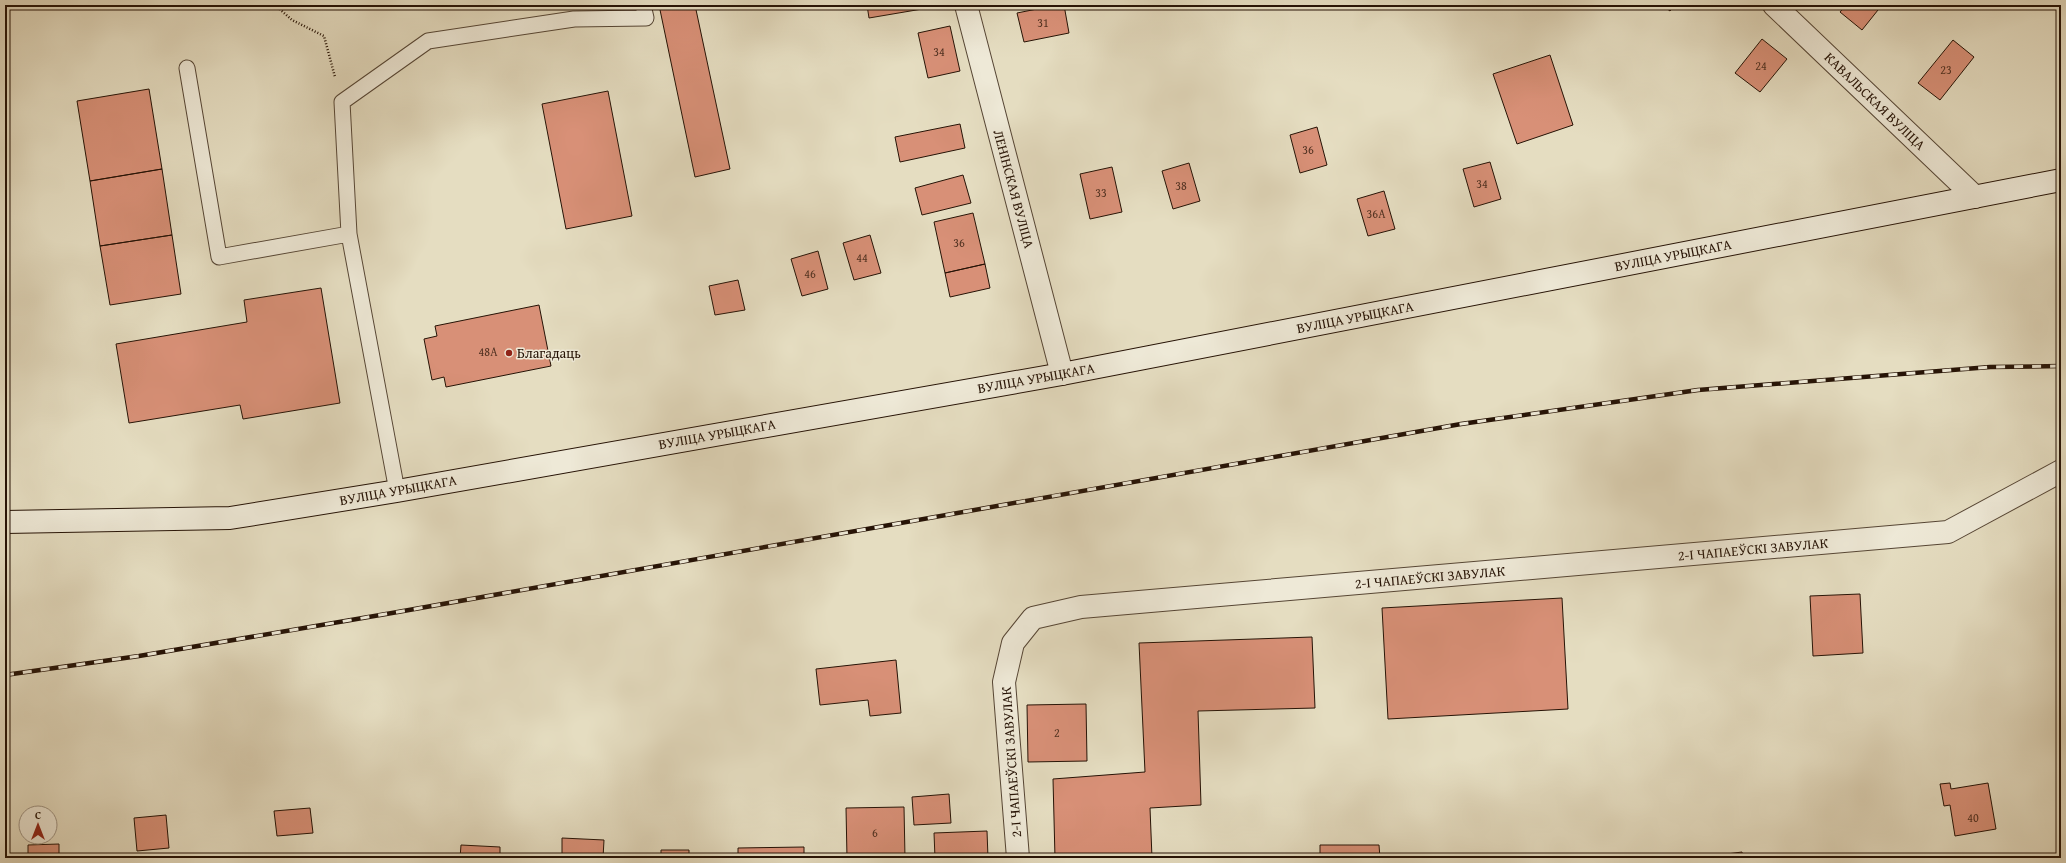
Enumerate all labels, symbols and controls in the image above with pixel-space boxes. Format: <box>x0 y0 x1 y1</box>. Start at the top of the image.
house number: 31 <box>1037 14 1049 31</box>
house number: 34 <box>933 43 945 60</box>
street label: КАВАЛЬСКАЯ ВУЛІЦА <box>1820 47 1930 155</box>
house number: 24 <box>1755 57 1767 74</box>
house number: 23 <box>1940 61 1952 78</box>
street label: ЛЕНІНСКАЯ ВУЛІЦА <box>989 127 1040 251</box>
house number: 36 <box>1302 141 1314 158</box>
house number: 34 <box>1476 175 1488 192</box>
house number: 38 <box>1175 177 1187 194</box>
house number: 33 <box>1095 184 1107 201</box>
house number: 36А <box>1367 205 1386 222</box>
house number: 36 <box>953 234 965 251</box>
street label: ВУЛІЦА УРЫЦКАГА <box>1613 234 1734 276</box>
house number: 44 <box>856 249 868 266</box>
house number: 46 <box>804 265 816 282</box>
street label: ВУЛІЦА УРЫЦКАГА <box>1295 296 1416 338</box>
house number: 48А <box>479 343 498 360</box>
place label: Благадаць <box>517 343 581 363</box>
marker: Благадаць <box>504 348 514 358</box>
street label: ВУЛІЦА УРЫЦКАГА <box>976 358 1097 398</box>
street label: ВУЛІЦА УРЫЦКАГА <box>657 414 778 454</box>
street label: ВУЛІЦА УРЫЦКАГА <box>338 470 459 510</box>
street label: 2-І ЧАПАЕЎСКІ ЗАВУЛАК <box>1677 532 1829 566</box>
street label: 2-І ЧАПАЕЎСКІ ЗАВУЛАК <box>1354 560 1506 594</box>
street label: 2-І ЧАПАЕЎСКІ ЗАВУЛАК <box>996 686 1026 838</box>
house number: 2 <box>1054 724 1060 741</box>
north arrow <box>18 805 58 845</box>
text: С <box>35 807 41 823</box>
house number: 40 <box>1967 809 1979 826</box>
house number: 6 <box>872 824 878 841</box>

